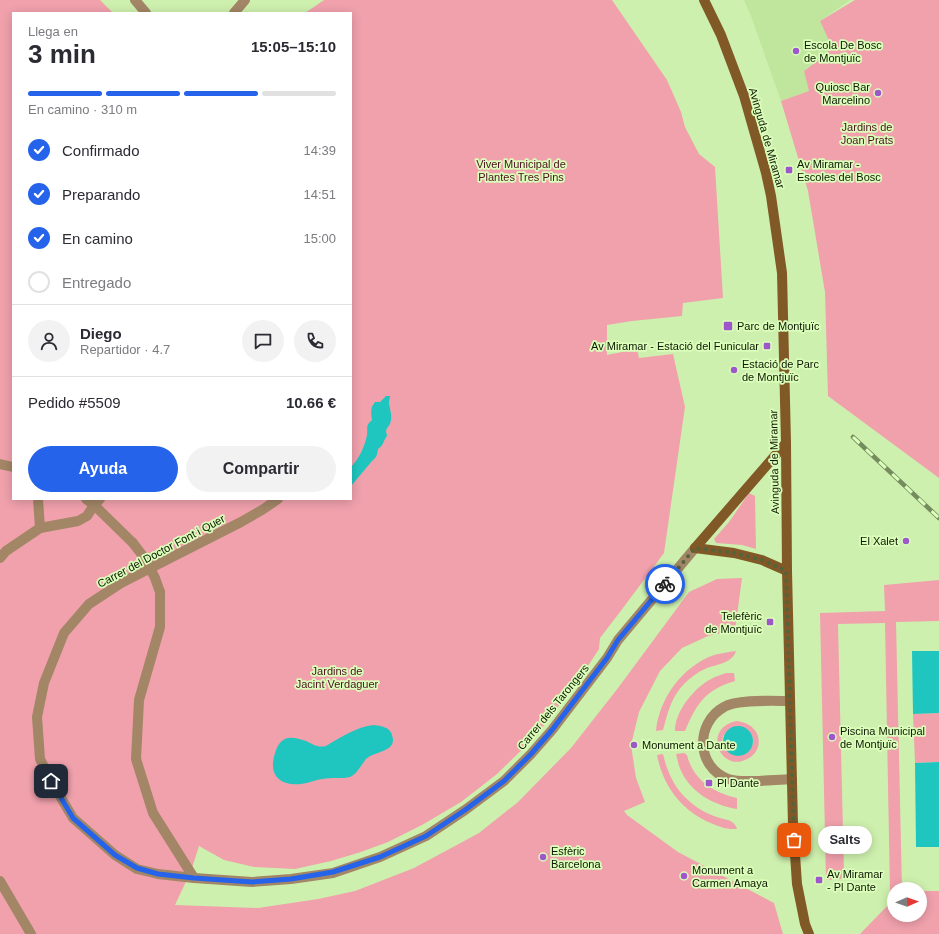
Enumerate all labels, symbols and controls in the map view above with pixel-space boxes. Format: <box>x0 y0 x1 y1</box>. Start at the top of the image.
text: Llega en <box>28 24 78 39</box>
text: 15:05–15:10 <box>251 38 336 55</box>
text: 3 min <box>28 39 96 69</box>
place label: Escola De Bosc de Montjuïc <box>804 39 882 64</box>
marker: Escola De Bosc de Montjuïc <box>791 46 801 56</box>
place label: Quiosc Bar Marcelino <box>816 81 870 106</box>
street label: Avinguda de Miramar <box>747 86 787 190</box>
marker: Quiosc Bar Marcelino <box>873 88 883 98</box>
text: En camino · 310 m <box>28 102 137 117</box>
park label: Jardins de Joan Prats <box>841 121 894 146</box>
icon: check <box>28 139 50 161</box>
text: Confirmado <box>62 142 140 159</box>
text: 14:39 <box>303 143 336 158</box>
park label: Viver Municipal de Plantes Tres Pins <box>476 158 566 183</box>
place label: Av Miramar - Escoles del Bosc <box>797 158 881 183</box>
marker: Av Miramar - Escoles del Bosc <box>784 165 794 175</box>
icon: check <box>28 183 50 205</box>
text: Preparando <box>62 186 140 203</box>
text: 14:51 <box>303 187 336 202</box>
icon: check <box>28 227 50 249</box>
text: En camino <box>62 230 133 247</box>
text: 15:00 <box>303 231 336 246</box>
text: Entregado <box>62 274 131 291</box>
button: person <box>28 320 70 362</box>
button: chat <box>242 320 284 362</box>
button: phone <box>294 320 336 362</box>
marker: Parc de Montjuïc <box>722 320 734 332</box>
place label: Parc de Montjuïc <box>737 320 820 332</box>
text: Diego <box>80 325 122 342</box>
place label: Av Miramar - Estació del Funicular <box>591 340 759 352</box>
marker: Av Miramar - Estació del Funicular <box>762 341 772 351</box>
text: Repartidor · 4.7 <box>80 342 170 357</box>
place label: Estació de Parc de Montjuïc <box>742 358 820 383</box>
marker: Estació de Parc de Montjuïc <box>729 365 739 375</box>
text: Pedido #5509 <box>28 394 121 411</box>
text: 10.66 € <box>286 394 336 411</box>
street label: Avinguda de Miramar <box>767 409 781 514</box>
button: Ayuda <box>28 446 178 492</box>
button: Compartir <box>186 446 336 492</box>
street label: Carrer del Doctor Font i Quer <box>95 512 227 590</box>
place label: El Xalet <box>860 535 898 547</box>
marker: El Xalet <box>901 536 911 546</box>
courier <box>645 564 685 604</box>
icon: bike <box>654 573 676 595</box>
place label: Telefèric de Montjuïc <box>705 610 762 635</box>
marker: Telefèric de Montjuïc <box>765 617 775 627</box>
street label: Carrer dels Tarongers <box>515 662 591 752</box>
park label: Jardins de Jacint Verdaguer <box>296 665 379 690</box>
place label: Piscina Municipal de Montjuïc <box>840 725 925 750</box>
marker: Piscina Municipal de Montjuïc <box>827 732 837 742</box>
place label: Monument a Dante <box>642 739 736 751</box>
marker: Monument a Dante <box>629 740 639 750</box>
pin <box>34 764 68 798</box>
icon: home <box>40 770 62 792</box>
place label: Pl Dante <box>717 777 759 789</box>
marker: Pl Dante <box>704 778 714 788</box>
pin <box>777 823 811 857</box>
callout: Salts <box>818 826 872 854</box>
icon: bag <box>783 829 805 851</box>
text: Salts <box>829 832 861 847</box>
place label: Esfèric Barcelona <box>551 845 601 870</box>
marker: Esfèric Barcelona <box>538 852 548 862</box>
place label: Monument a Carmen Amaya <box>692 864 769 889</box>
place label: Av Miramar - Pl Dante <box>827 868 883 893</box>
marker: Monument a Carmen Amaya <box>679 871 689 881</box>
marker: Av Miramar - Pl Dante <box>814 875 824 885</box>
north arrow <box>887 882 927 922</box>
map controls <box>887 882 927 922</box>

